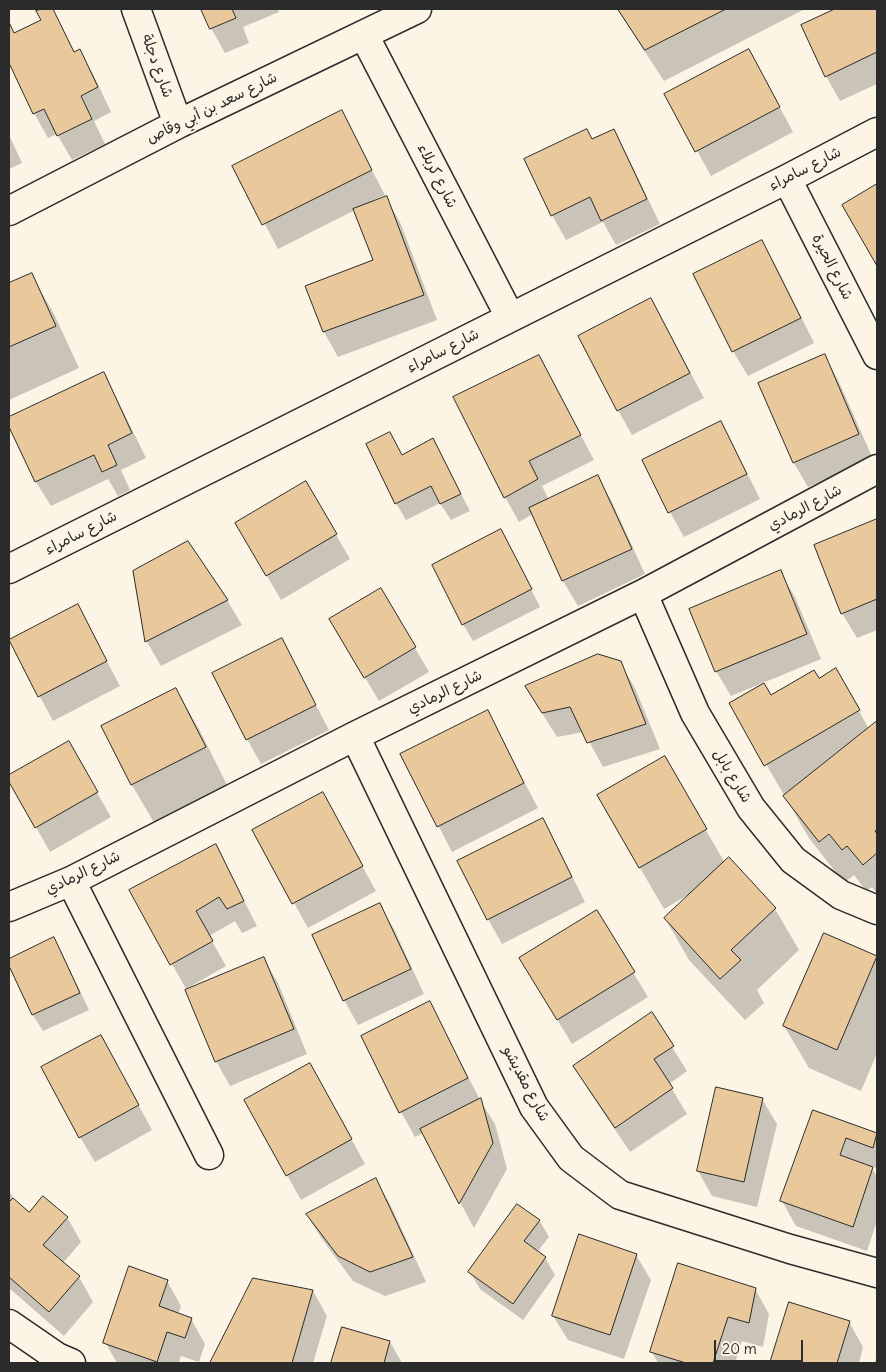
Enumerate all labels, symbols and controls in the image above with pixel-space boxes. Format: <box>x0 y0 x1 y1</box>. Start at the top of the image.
street label: شارع دجلة <box>137 32 177 100</box>
street label: شارع سعد بن أبي وقاص <box>144 69 280 147</box>
street label: شارع كربلاء <box>413 141 461 211</box>
street label: شارع سامراء <box>766 143 844 195</box>
street label: شارع الحيرة <box>808 231 856 303</box>
street label: شارع سامراء <box>404 325 482 377</box>
street label: شارع الرمادي <box>765 481 845 535</box>
street label: شارع سامراء <box>42 507 120 559</box>
street label: شارع الرمادي <box>405 666 485 718</box>
street label: شارع بابل <box>709 746 755 806</box>
street label: شارع الرمادي <box>43 847 123 899</box>
street label: شارع مقديشو <box>499 1043 553 1125</box>
scale bar <box>716 1330 805 1362</box>
text: 20 m <box>722 1339 757 1358</box>

